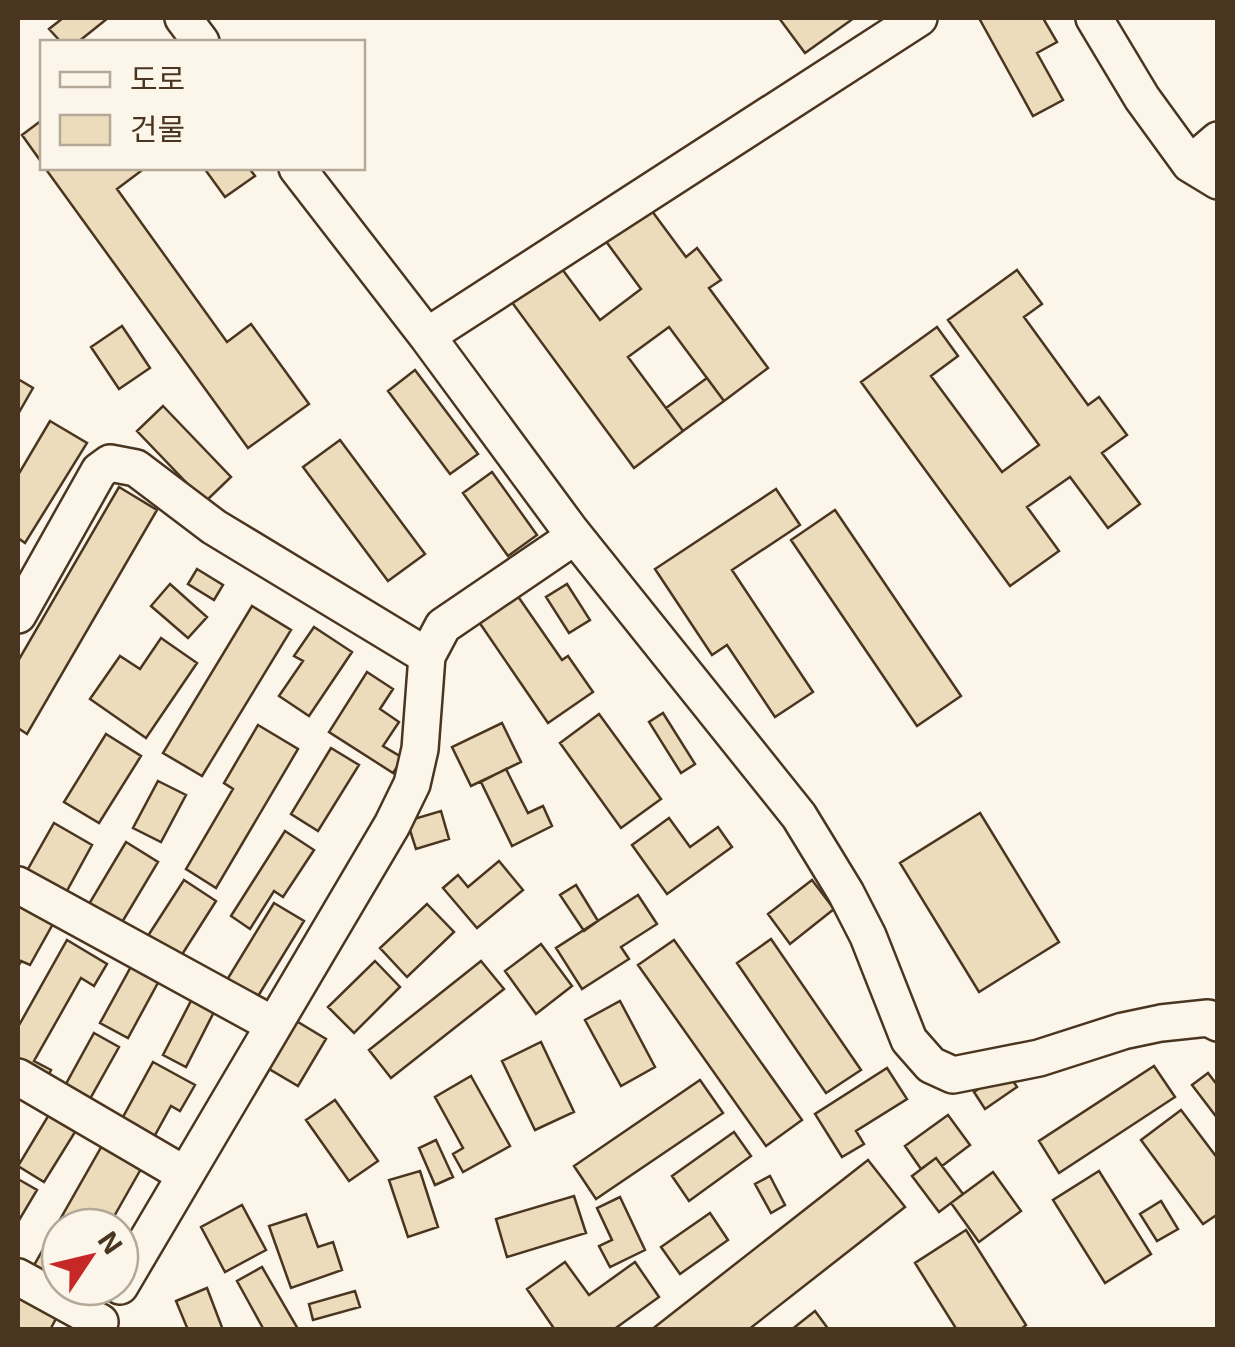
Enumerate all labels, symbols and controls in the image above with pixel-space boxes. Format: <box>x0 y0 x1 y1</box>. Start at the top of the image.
legend <box>40 40 365 170</box>
text: 도로 <box>130 60 185 96</box>
text: 건물 <box>130 110 185 146</box>
north arrow <box>40 1207 140 1307</box>
text: N <box>92 1224 131 1260</box>

